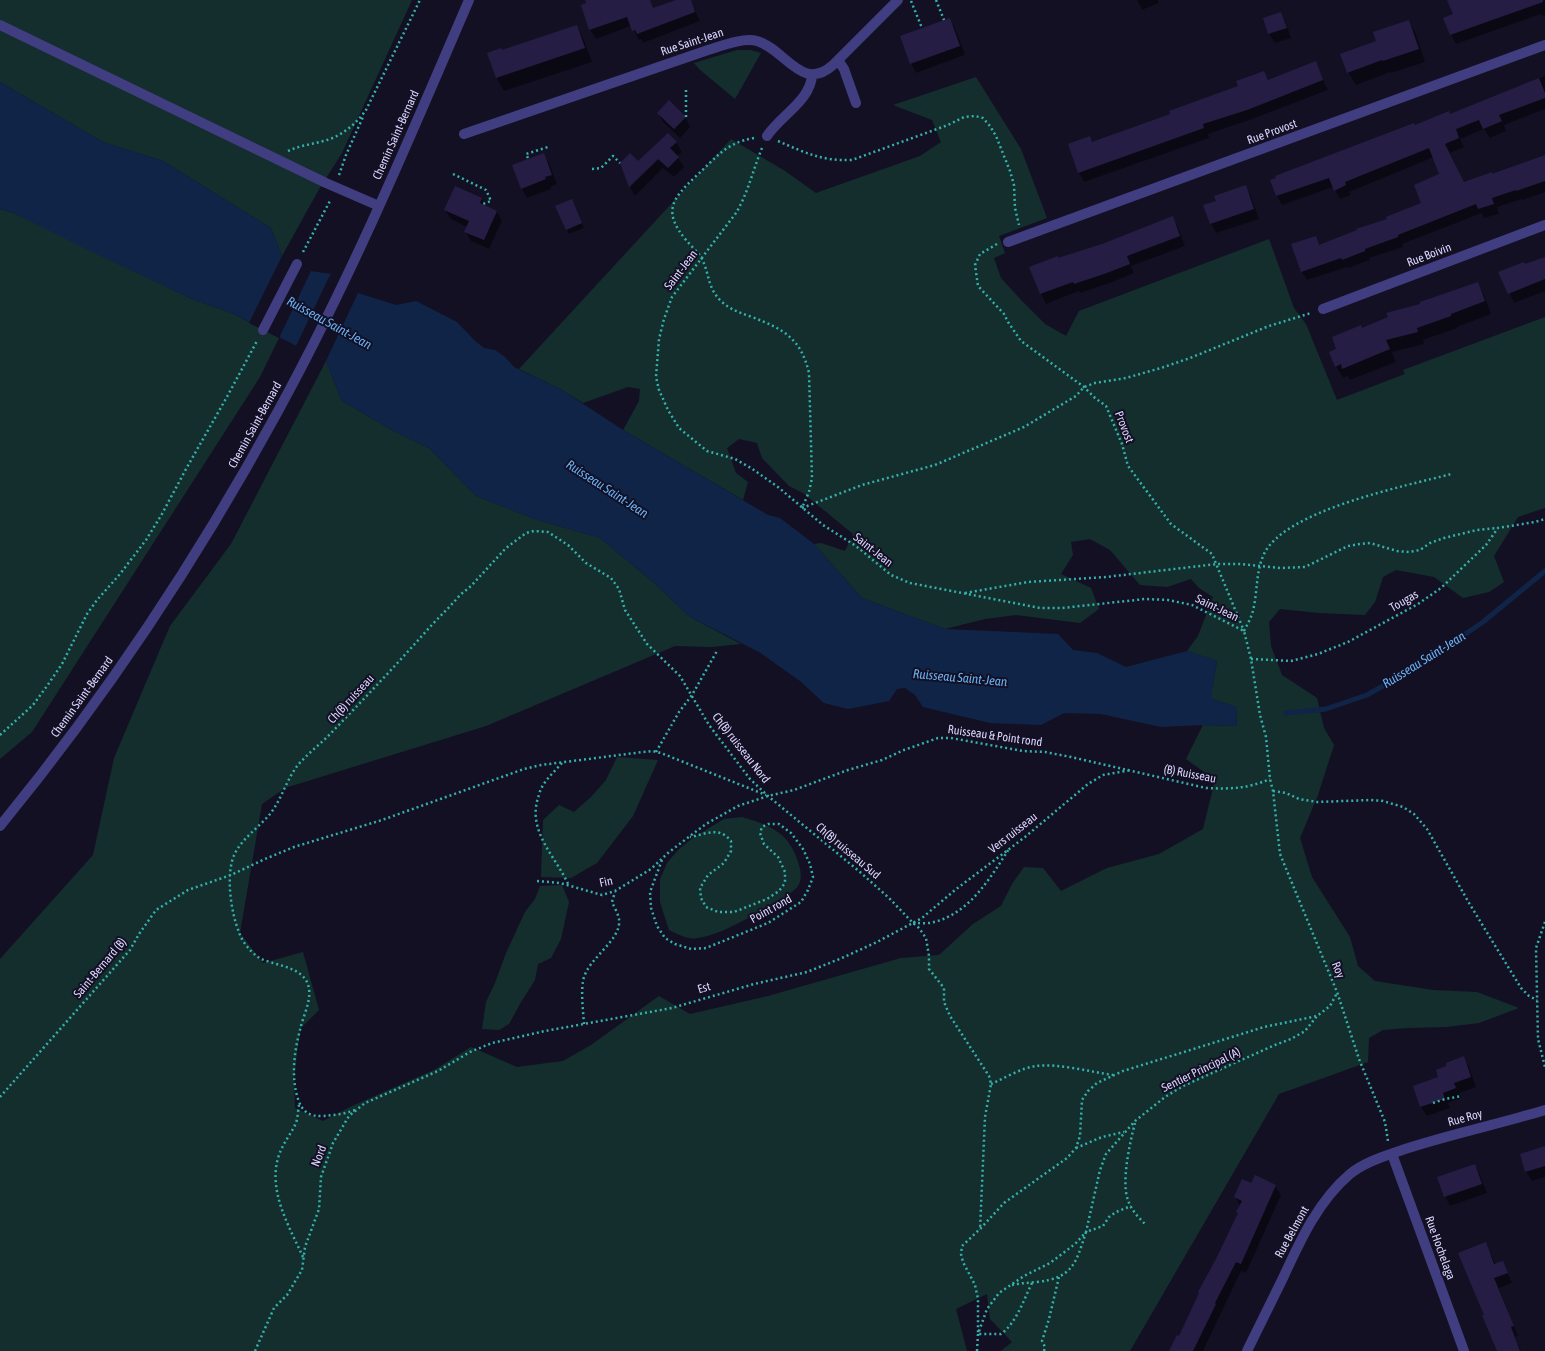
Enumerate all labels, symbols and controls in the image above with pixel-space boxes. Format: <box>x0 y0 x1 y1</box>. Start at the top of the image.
street label: Rue Saint-Jean <box>659 25 725 59</box>
street label: Chemin Saint-Bernard <box>370 88 422 182</box>
street label: Rue Provost <box>1245 116 1299 148</box>
street label: Rue Boivin <box>1405 240 1453 270</box>
street label: Saint-Jean <box>661 247 701 293</box>
water label: Ruisseau Saint-Jean <box>284 293 374 353</box>
street label: Chemin Saint-Bernard <box>225 379 285 471</box>
street label: Provost <box>1111 409 1137 445</box>
water label: Ruisseau Saint-Jean <box>563 457 651 521</box>
street label: Saint-Jean <box>850 530 896 570</box>
street label: Tougas <box>1387 587 1421 615</box>
street label: Saint-Jean <box>1193 591 1241 625</box>
water label: Ruisseau Saint-Jean <box>1380 628 1468 692</box>
street label: Chemin Saint-Bernard <box>48 654 116 740</box>
water label: Ruisseau Saint-Jean <box>912 666 1008 690</box>
street label: Ch(B) ruisseau <box>325 672 377 726</box>
street label: Ch(B) ruisseau Nord <box>709 710 773 786</box>
street label: Ruisseau & Point rond <box>947 722 1043 750</box>
street label: (B) Ruisseau <box>1163 762 1217 786</box>
street label: Vers ruisseau <box>986 810 1040 856</box>
street label: Ch(B) ruisseau Sud <box>813 820 883 882</box>
street label: Fin <box>598 874 614 890</box>
street label: Point rond <box>747 892 795 926</box>
street label: Saint-Bernard (B) <box>71 935 129 1001</box>
street label: Roy <box>1328 960 1348 980</box>
street label: Est <box>696 979 712 997</box>
street label: Sentier Principal (A) <box>1159 1045 1243 1095</box>
street label: Rue Roy <box>1446 1106 1484 1130</box>
street label: Nord <box>308 1143 330 1169</box>
street label: Rue Belmont <box>1272 1204 1312 1260</box>
street label: Rue Hochelaga <box>1422 1214 1458 1282</box>

